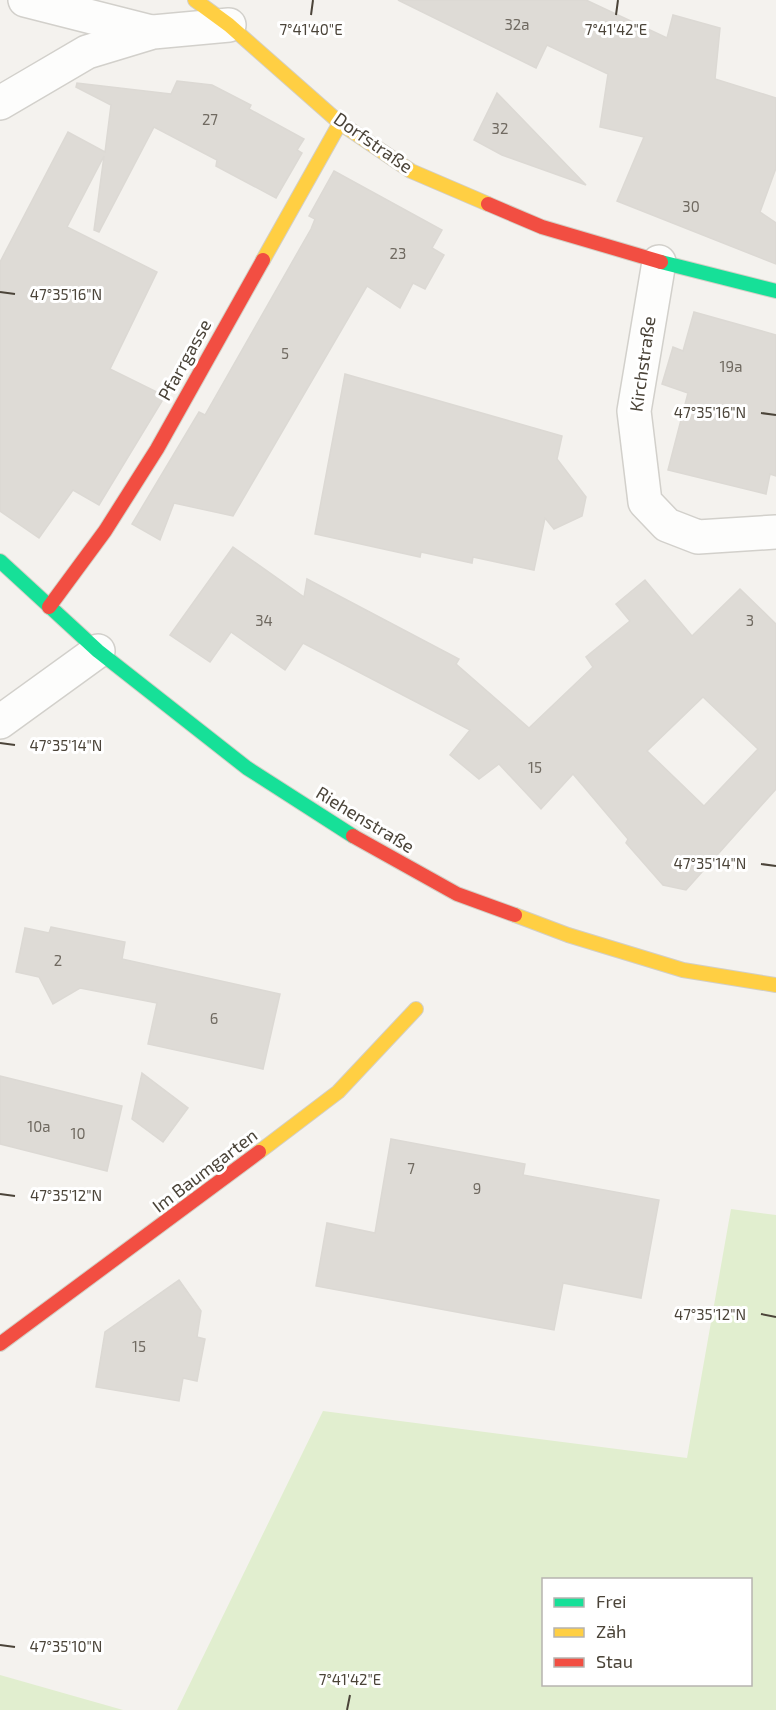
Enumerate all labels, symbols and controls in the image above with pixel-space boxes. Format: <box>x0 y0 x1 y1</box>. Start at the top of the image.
house number: 32a <box>504 15 530 33</box>
text: 7°41'40"E <box>279 20 343 38</box>
text: 7°41'42"E <box>585 20 647 38</box>
street label: Dorfstraße <box>330 107 417 177</box>
house number: 27 <box>202 110 218 128</box>
house number: 32 <box>492 119 508 137</box>
house number: 30 <box>682 197 700 215</box>
house number: 23 <box>390 244 406 262</box>
text: 47°35'16"N <box>30 285 102 303</box>
street label: Pfarrgasse <box>153 315 215 404</box>
street label: Kirchstraße <box>624 315 660 413</box>
house number: 5 <box>281 344 289 362</box>
house number: 19a <box>720 357 742 375</box>
text: 47°35'16"N <box>674 403 746 421</box>
house number: 34 <box>255 611 273 629</box>
house number: 3 <box>746 611 754 629</box>
text: 47°35'14"N <box>30 736 102 754</box>
house number: 15 <box>528 758 542 776</box>
street label: Riehenstraße <box>312 781 419 857</box>
text: 47°35'14"N <box>674 854 746 872</box>
house number: 2 <box>54 951 62 969</box>
house number: 6 <box>210 1009 218 1027</box>
house number: 10a <box>27 1117 51 1135</box>
house number: 10 <box>70 1124 86 1142</box>
street label: Im Baumgarten <box>148 1124 261 1217</box>
house number: 7 <box>407 1159 415 1177</box>
house number: 9 <box>473 1179 481 1197</box>
text: 47°35'12"N <box>30 1186 102 1204</box>
text: 47°35'12"N <box>674 1305 746 1323</box>
house number: 15 <box>132 1337 146 1355</box>
legend <box>542 1578 752 1686</box>
text: Frei <box>596 1590 627 1612</box>
text: Zäh <box>596 1620 627 1642</box>
text: 47°35'10"N <box>30 1637 102 1655</box>
text: Stau <box>596 1650 633 1672</box>
text: 7°41'42"E <box>319 1670 381 1688</box>

